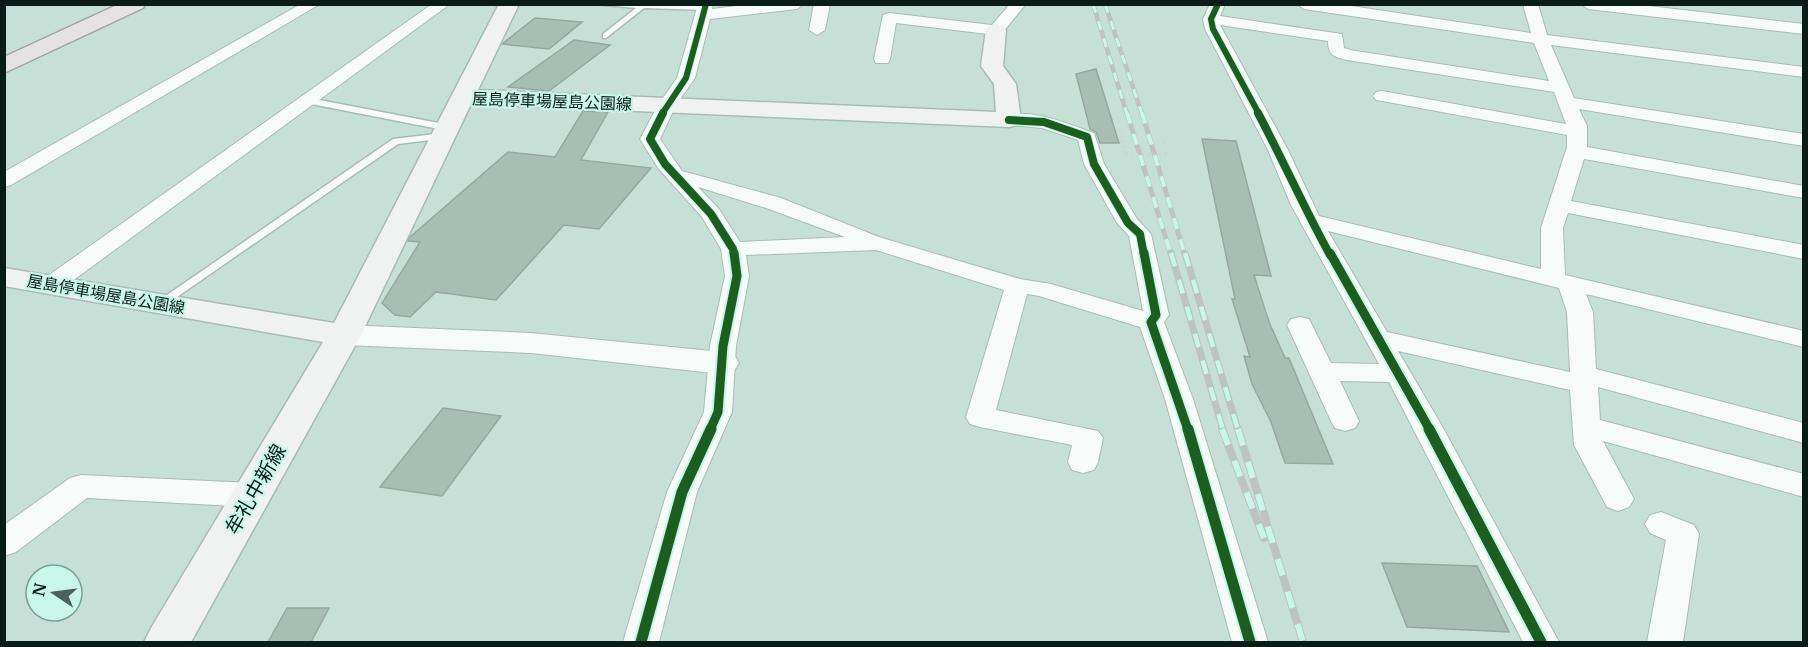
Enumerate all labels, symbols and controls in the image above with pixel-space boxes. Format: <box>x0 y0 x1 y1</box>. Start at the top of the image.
street label: 屋島停車場屋島公園線 <box>472 88 632 114</box>
street label: 屋島停車場屋島公園線 <box>25 270 187 318</box>
street label: 牟礼中新線 <box>219 439 291 539</box>
north arrow <box>24 563 84 623</box>
text: N <box>28 581 51 598</box>

